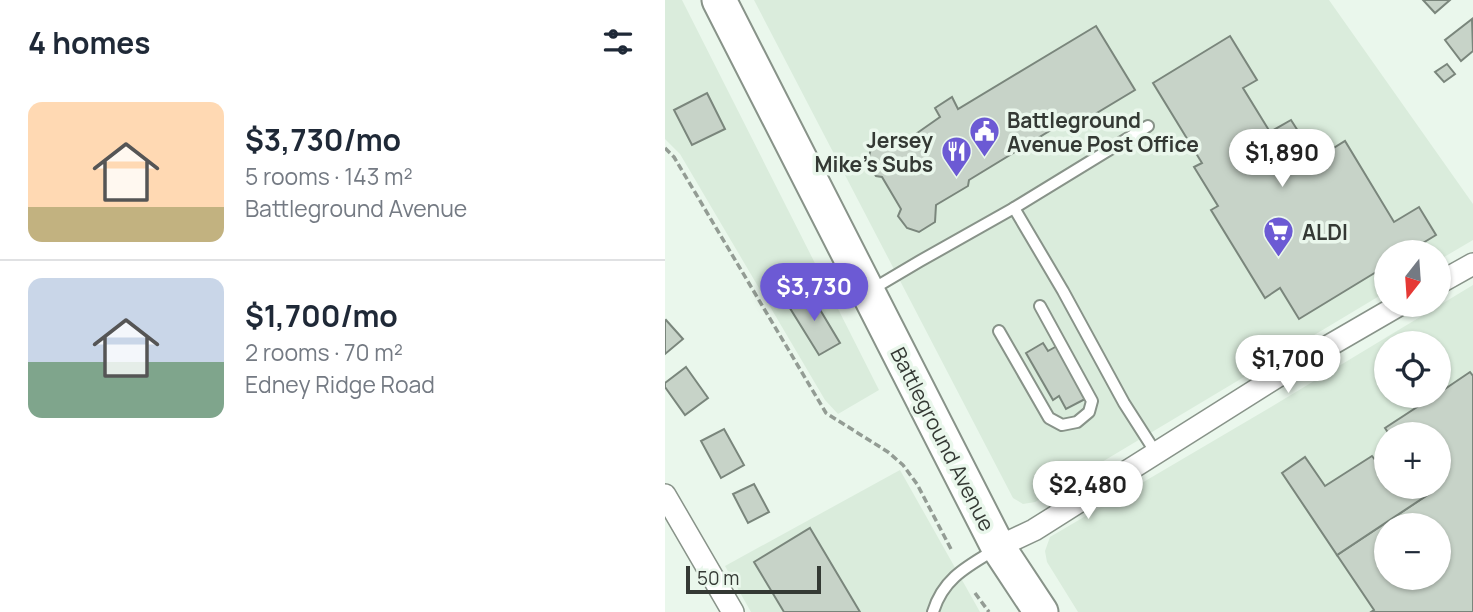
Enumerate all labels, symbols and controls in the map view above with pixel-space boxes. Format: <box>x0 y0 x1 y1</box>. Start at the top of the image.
text: 4 homes <box>28 22 151 63</box>
icon: filters <box>599 23 637 61</box>
place label: Battleground Avenue Post Office <box>1007 106 1199 158</box>
public building icon: Battleground Avenue Post Office <box>967 115 1001 159</box>
text: $3,730/mo <box>245 119 401 160</box>
place label: Jersey Mike's Subs <box>815 126 933 178</box>
icon: home <box>84 130 168 214</box>
pin: $1,890 <box>1225 130 1339 189</box>
restaurant icon: Jersey Mike's Subs <box>939 135 973 179</box>
text: $1,890 <box>1245 136 1319 168</box>
text: 5 rooms · 143 m² <box>245 160 413 192</box>
text: Battleground Avenue <box>245 192 467 224</box>
supermarket icon: ALDI <box>1262 215 1296 259</box>
place label: ALDI <box>1302 218 1348 246</box>
north arrow <box>1374 240 1451 317</box>
map controls <box>1374 240 1451 590</box>
pin: $3,730 <box>757 264 871 323</box>
text: $3,730 <box>776 270 852 302</box>
text: $1,700/mo <box>245 295 398 336</box>
icon: home <box>84 306 168 390</box>
button: locate <box>1374 331 1451 408</box>
text: 2 rooms · 70 m² <box>245 336 403 368</box>
pin: $1,700 <box>1231 336 1345 395</box>
street label: Battleground Avenue <box>884 342 1002 536</box>
text: $1,700 <box>1251 342 1325 374</box>
text: Edney Ridge Road <box>245 368 435 400</box>
button: + <box>1374 422 1451 499</box>
pin: $2,480 <box>1031 462 1145 521</box>
text: $2,480 <box>1049 468 1127 500</box>
button: − <box>1374 513 1451 590</box>
scale bar <box>686 563 821 595</box>
text: 50 m <box>697 565 739 591</box>

